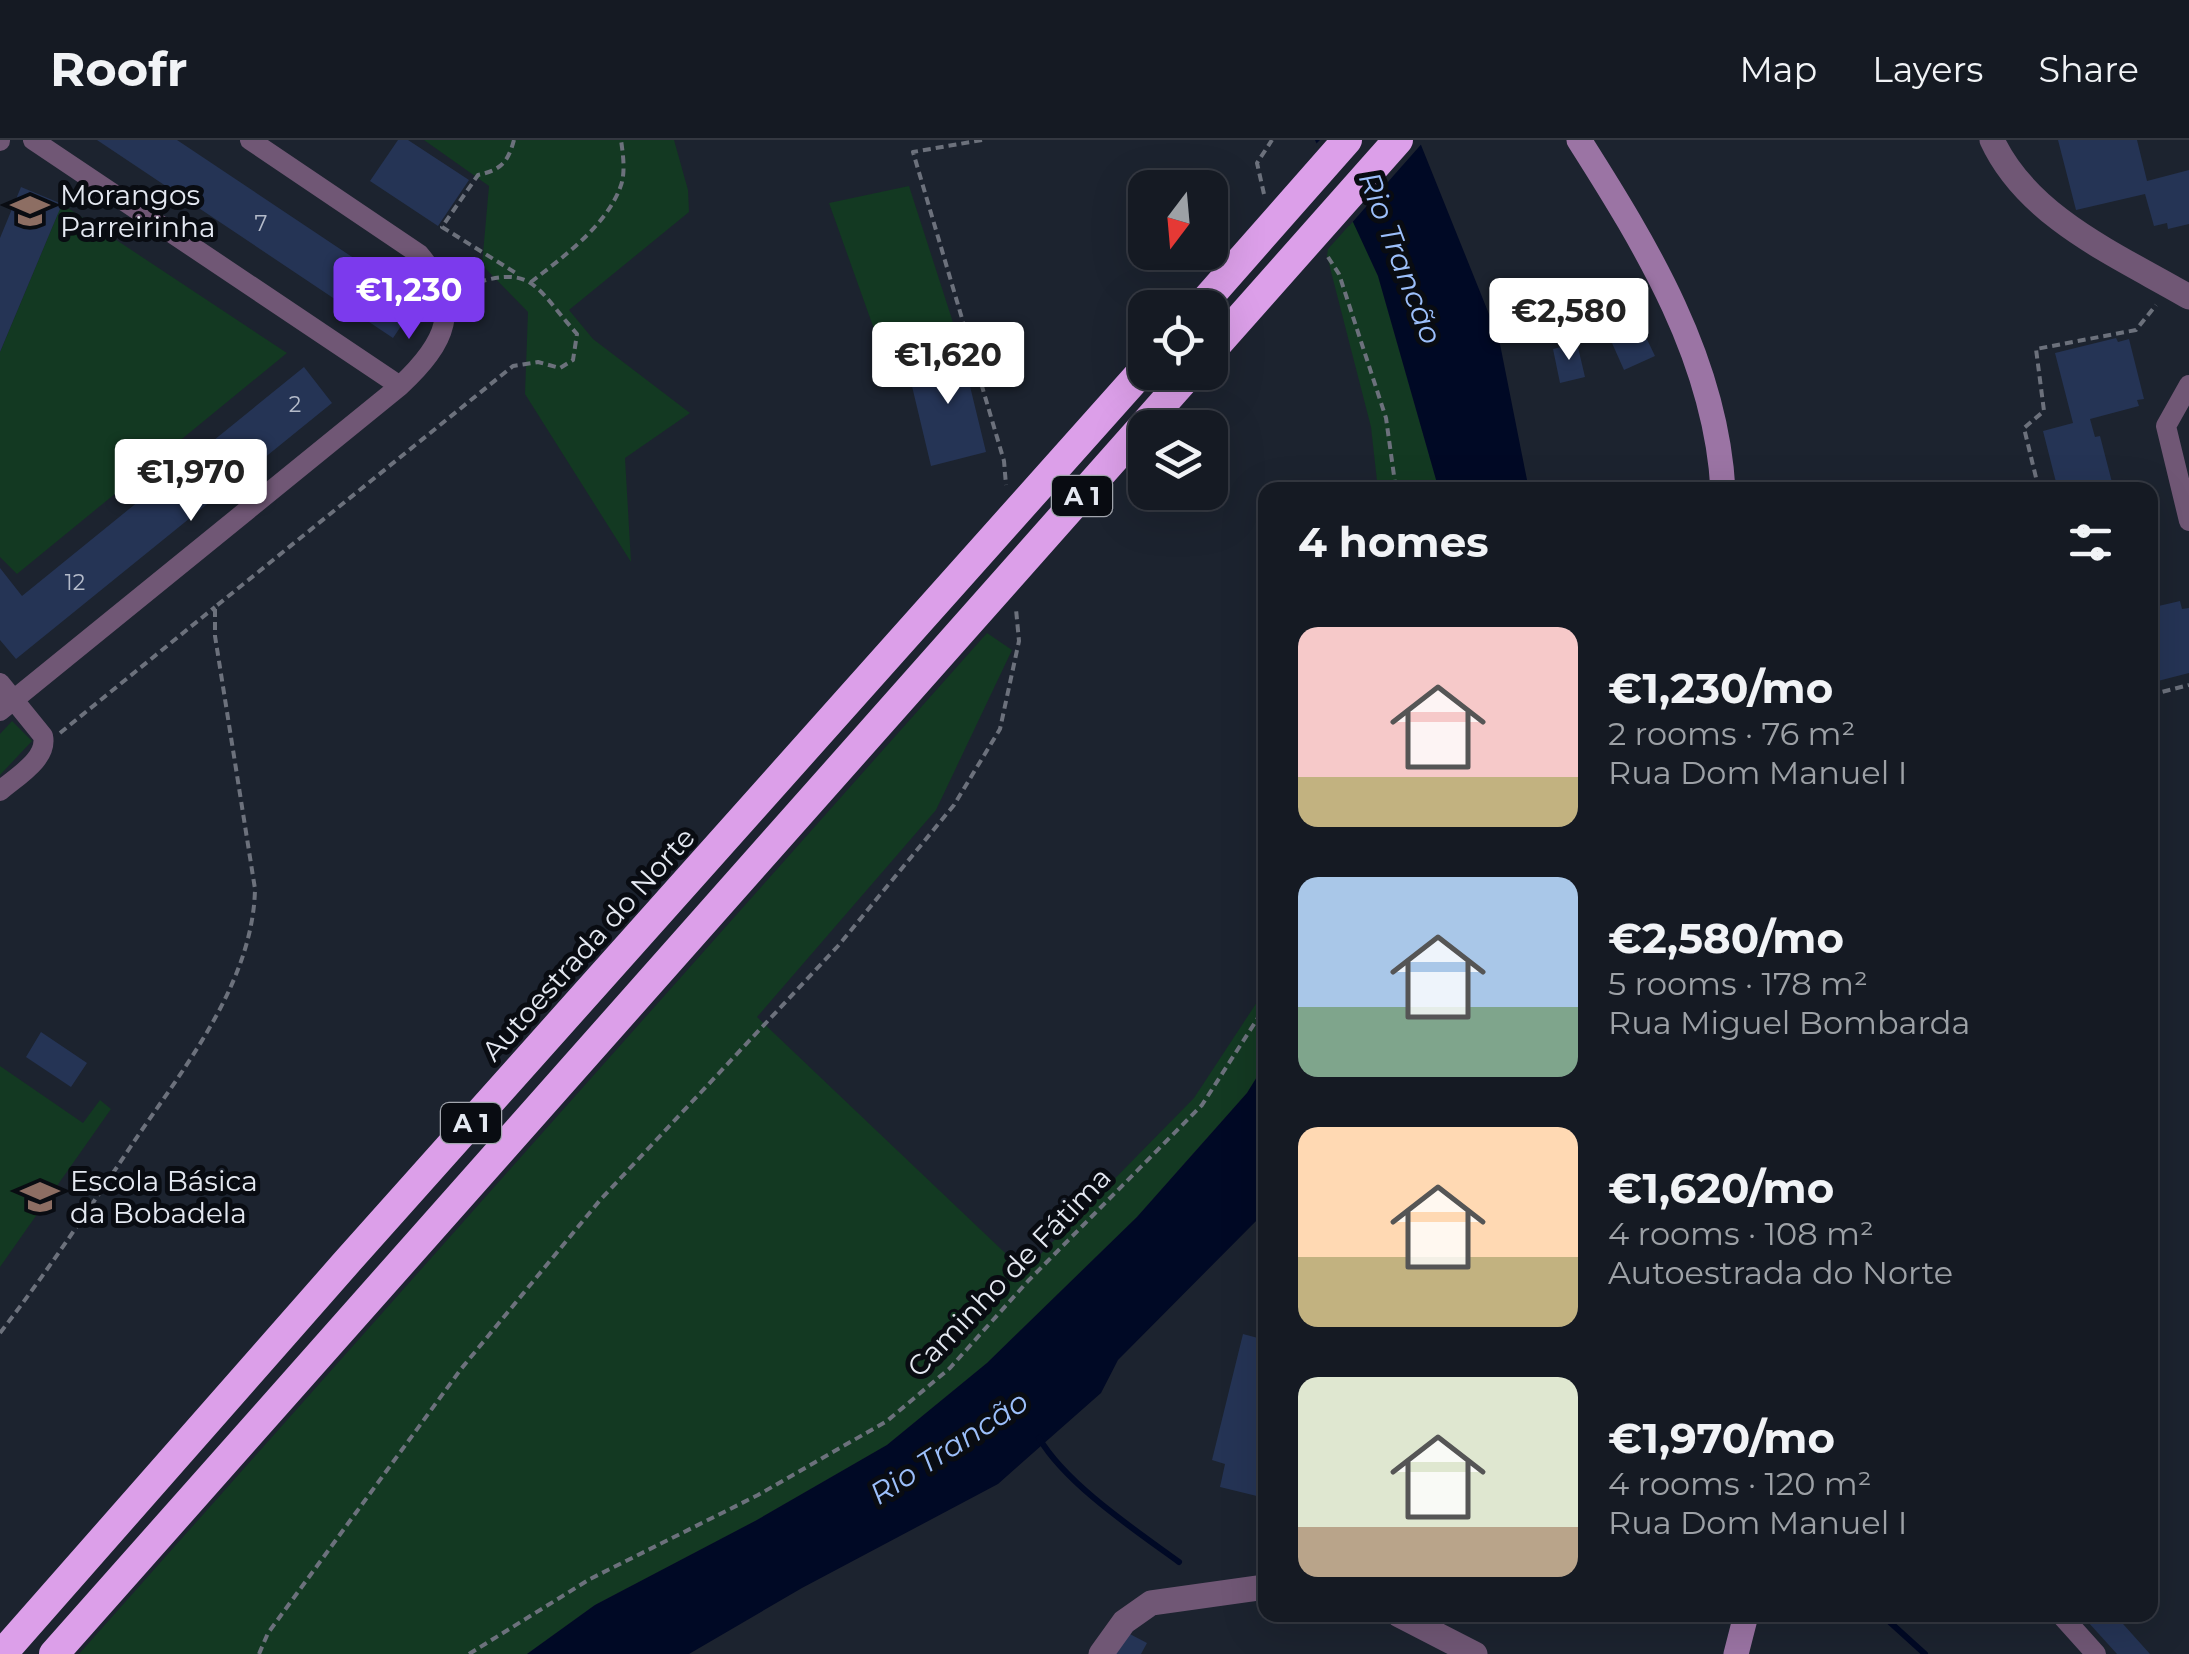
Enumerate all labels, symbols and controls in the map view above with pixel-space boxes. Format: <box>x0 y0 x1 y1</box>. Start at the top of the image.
text: Roofr <box>50 40 187 98</box>
text: Map <box>1739 48 1817 91</box>
text: Layers <box>1872 48 1983 91</box>
text: Share <box>2038 48 2139 91</box>
water label: Rio Trancão <box>1351 167 1450 349</box>
north arrow <box>1128 170 1228 270</box>
map controls <box>1128 170 1228 510</box>
place label: Morangos Parreirinha <box>60 178 215 244</box>
school or university icon: Morangos Parreirinha <box>9 190 51 232</box>
house number: 7 <box>255 210 268 237</box>
pin: €1,230 <box>328 257 490 342</box>
text: €1,230 <box>355 270 463 309</box>
pin: €2,580 <box>1488 278 1650 363</box>
button: locate <box>1128 290 1228 390</box>
text: €2,580 <box>1511 291 1627 330</box>
pin: €1,620 <box>867 322 1029 407</box>
text: €1,620 <box>894 335 1002 374</box>
house number: 2 <box>289 391 301 418</box>
button: layers <box>1128 410 1228 510</box>
pin: €1,970 <box>110 439 272 524</box>
text: €1,970 <box>137 452 245 491</box>
road number: A 1 <box>1052 476 1112 516</box>
icon: filters <box>2063 515 2118 570</box>
text: 4 homes <box>1298 516 1489 568</box>
house number: 12 <box>65 569 85 596</box>
text: €1,230/mo <box>1608 662 1833 714</box>
icon: home <box>1378 667 1498 787</box>
text: 2 rooms · 76 m² <box>1608 714 1855 753</box>
text: Rua Dom Manuel I <box>1608 753 1907 792</box>
street label: Autoestrada do Norte <box>474 820 702 1068</box>
text: €2,580/mo <box>1608 912 1844 964</box>
icon: home <box>1378 917 1498 1037</box>
text: 5 rooms · 178 m² <box>1608 964 1868 1003</box>
text: Rua Miguel Bombarda <box>1608 1003 1970 1042</box>
road number: A 1 <box>441 1103 501 1143</box>
street label: Caminho de Fátima <box>900 1160 1118 1384</box>
text: €1,620/mo <box>1608 1162 1834 1214</box>
place label: Escola Básica da Bobadela <box>70 1164 258 1230</box>
icon: home <box>1378 1167 1498 1287</box>
school or university icon: Escola Básica da Bobadela <box>19 1176 61 1218</box>
text: 4 rooms · 108 m² <box>1608 1214 1874 1253</box>
text: Autoestrada do Norte <box>1608 1253 1953 1292</box>
water label: Rio Trancão <box>863 1383 1035 1512</box>
text: €1,970/mo <box>1608 1412 1835 1464</box>
icon: home <box>1378 1417 1498 1537</box>
text: 4 rooms · 120 m² <box>1608 1464 1871 1503</box>
text: Rua Dom Manuel I <box>1608 1503 1907 1542</box>

